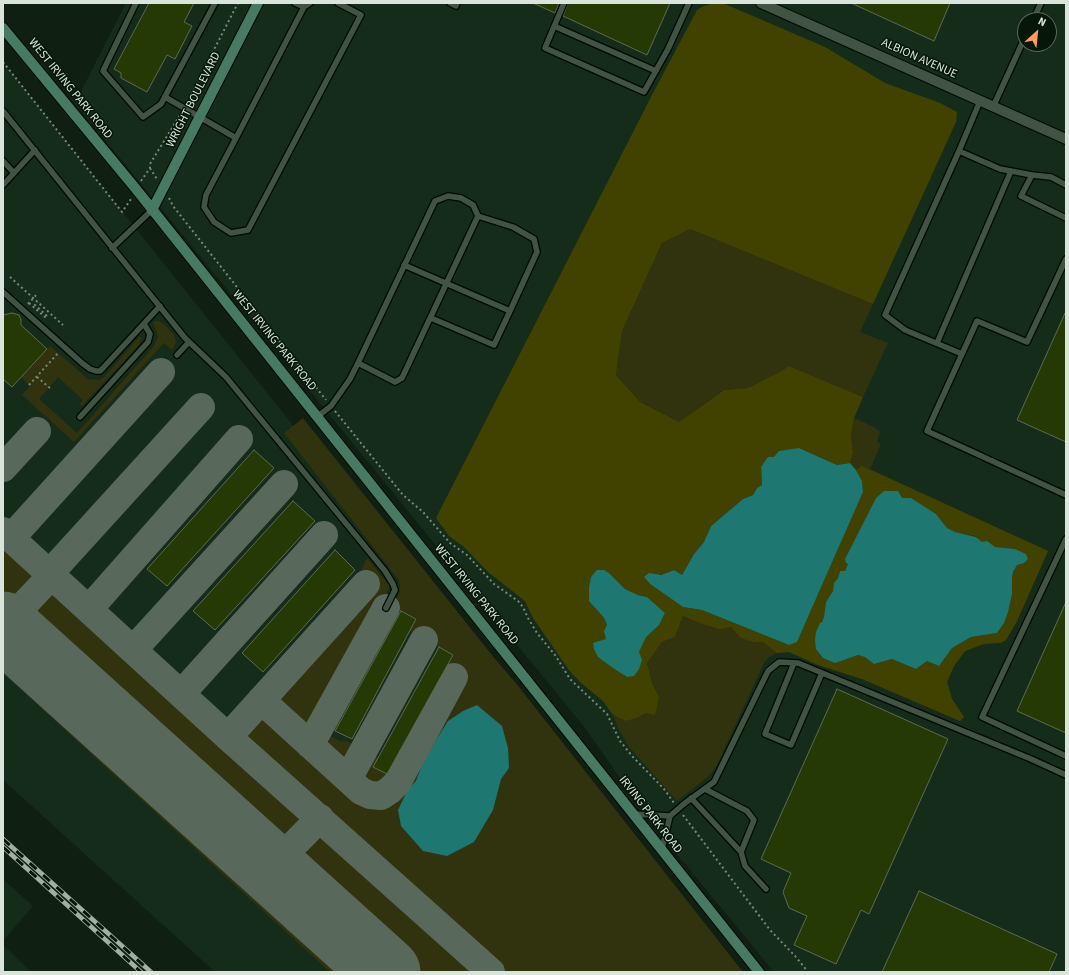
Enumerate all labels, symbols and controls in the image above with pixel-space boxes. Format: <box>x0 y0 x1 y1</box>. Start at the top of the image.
north arrow <box>1017 12 1057 52</box>
text: N <box>1036 13 1049 30</box>
street label: WEST IRVING PARK ROAD <box>25 36 115 142</box>
street label: ALBION AVENUE <box>879 36 959 82</box>
street label: WRIGHT BOULEVARD <box>164 50 224 150</box>
street label: WEST IRVING PARK ROAD <box>229 288 319 394</box>
street label: WEST IRVING PARK ROAD <box>431 542 521 648</box>
street label: IRVING PARK ROAD <box>615 773 685 857</box>

